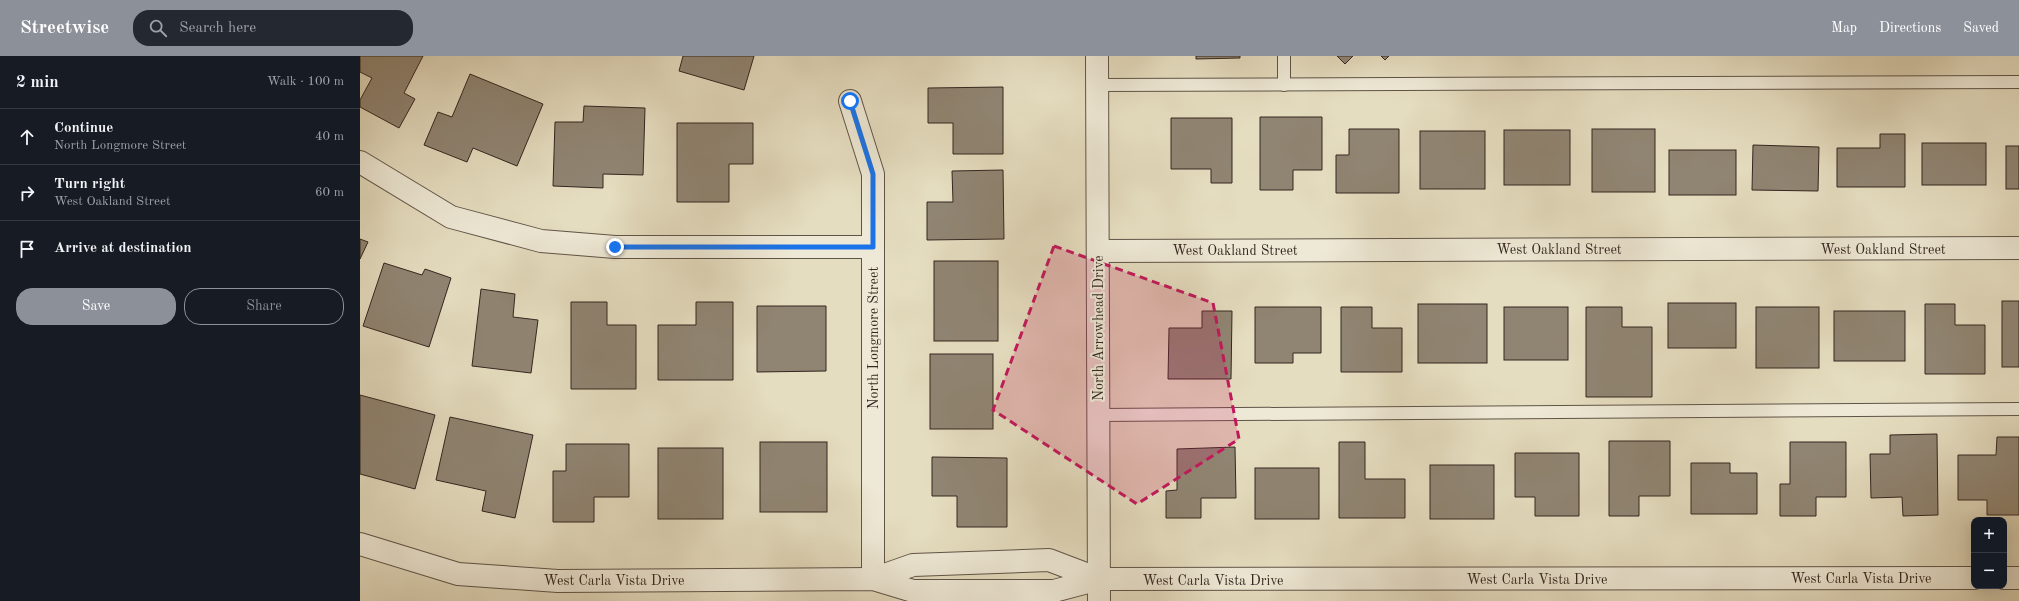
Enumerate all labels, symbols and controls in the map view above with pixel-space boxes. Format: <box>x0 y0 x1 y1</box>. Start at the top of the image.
search box <box>133 10 413 46</box>
icon: search <box>147 17 169 39</box>
text: Streetwise <box>20 19 109 38</box>
text: Search here <box>179 21 256 36</box>
text: Map <box>1831 21 1857 35</box>
text: Directions <box>1879 21 1941 35</box>
text: Saved <box>1963 21 1999 35</box>
text: 2 min <box>16 74 59 91</box>
text: Walk · 100 m <box>267 75 344 88</box>
route start <box>841 92 859 110</box>
text: Continue <box>54 121 113 136</box>
icon: ahead <box>16 126 38 148</box>
text: 40 m <box>315 130 344 143</box>
text: North Longmore Street <box>54 139 186 152</box>
text: Turn right <box>54 177 125 192</box>
icon: right <box>16 182 38 204</box>
text: 60 m <box>315 186 344 199</box>
text: West Oakland Street <box>54 195 171 208</box>
icon: arrive <box>16 238 38 260</box>
route end <box>606 238 624 256</box>
text: Arrive at destination <box>54 241 192 256</box>
street label: West Oakland Street <box>1496 243 1622 257</box>
street label: West Oakland Street <box>1820 243 1946 257</box>
street label: West Oakland Street <box>1172 244 1298 258</box>
street label: North Arrowhead Drive <box>1092 255 1106 401</box>
street label: North Longmore Street <box>867 267 881 409</box>
button: Save <box>16 288 176 325</box>
button: Share <box>184 288 344 325</box>
map controls <box>1971 517 2007 589</box>
button: + <box>1971 517 2007 553</box>
button: − <box>1971 553 2007 589</box>
street label: West Carla Vista Drive <box>1790 572 1932 586</box>
street label: West Carla Vista Drive <box>1466 573 1608 587</box>
street label: West Carla Vista Drive <box>543 574 685 588</box>
street label: West Carla Vista Drive <box>1142 574 1284 588</box>

